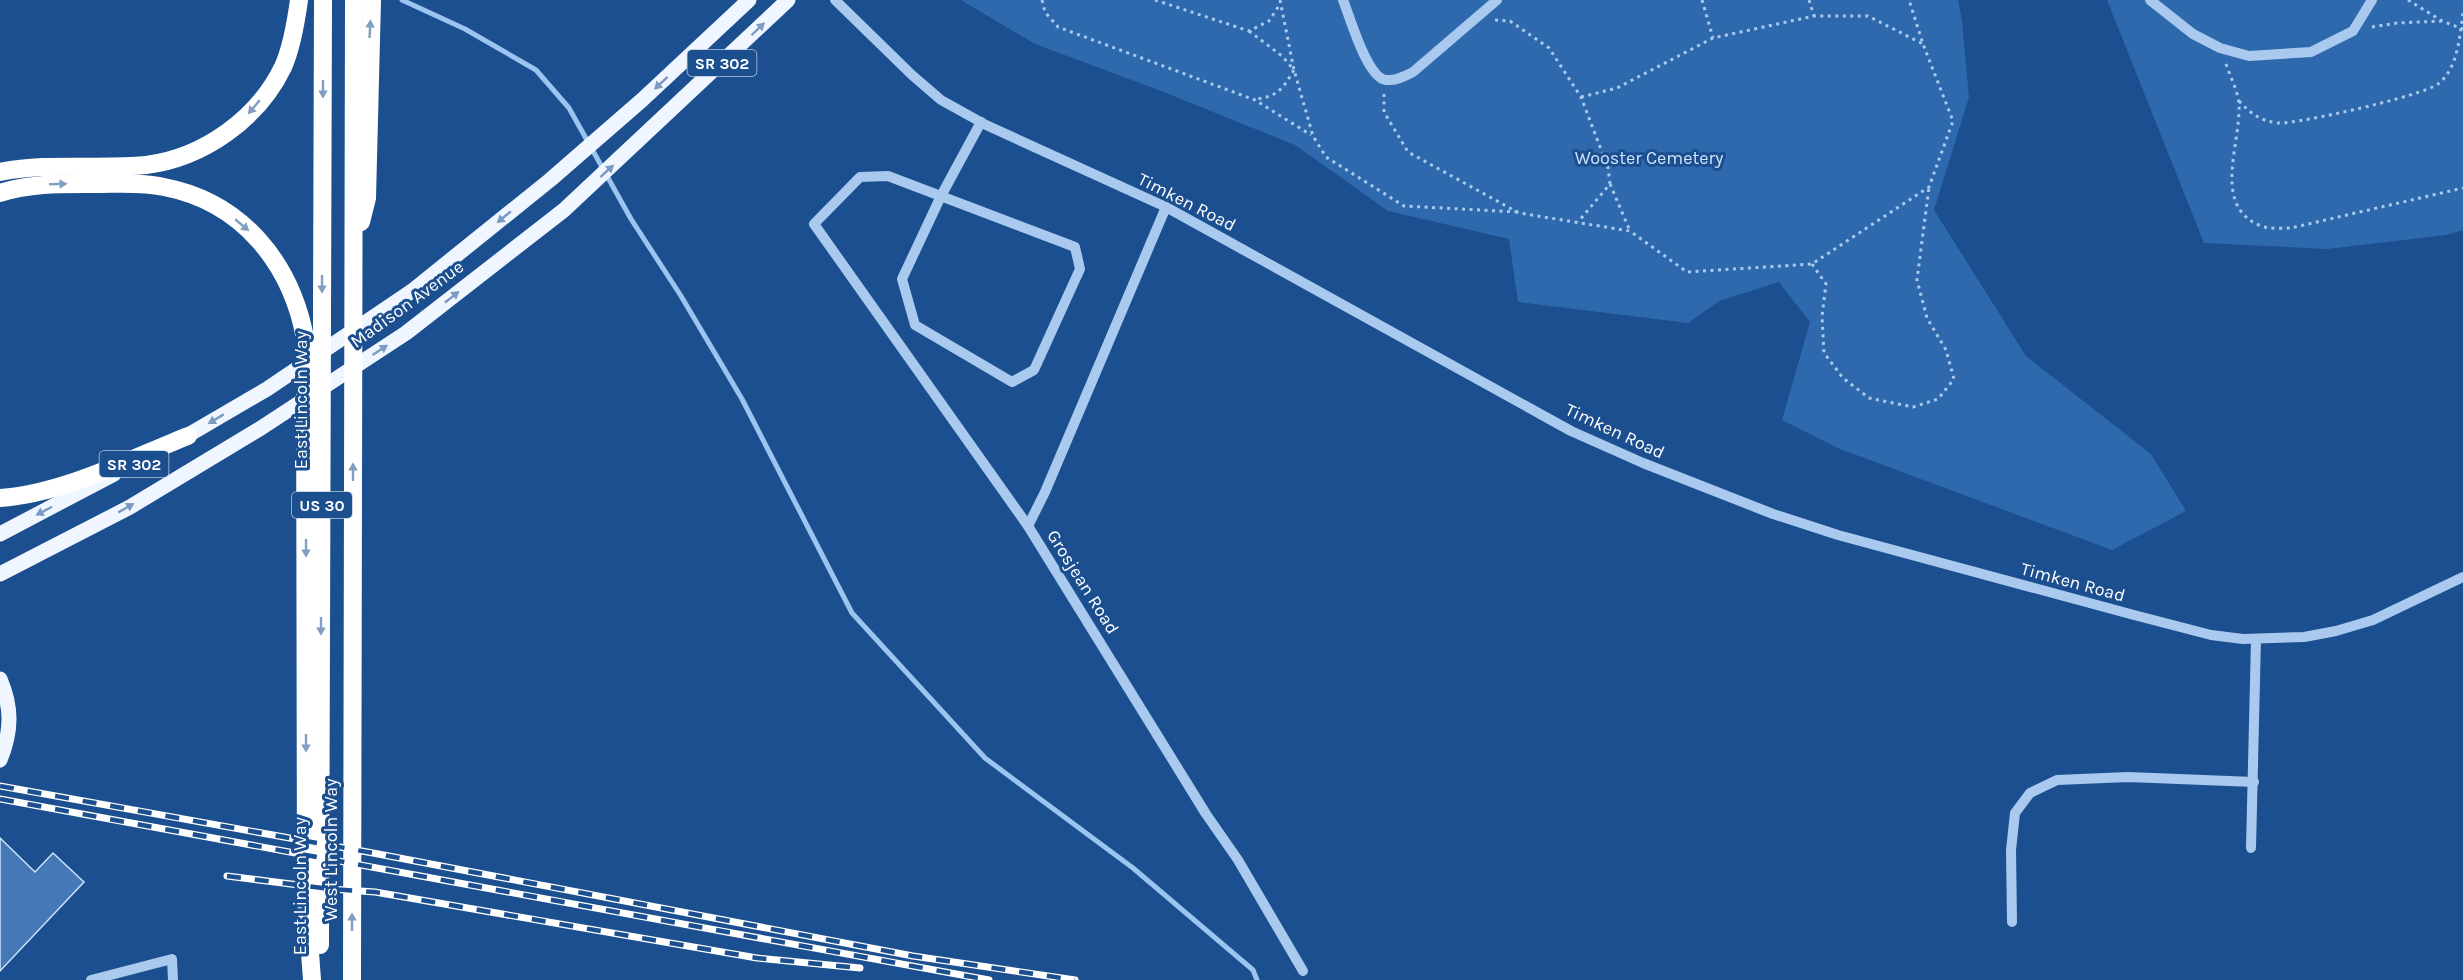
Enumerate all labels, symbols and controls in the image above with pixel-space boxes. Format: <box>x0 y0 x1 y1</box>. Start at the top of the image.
one-way arrow <box>366 19 375 38</box>
one-way arrow <box>751 22 765 36</box>
road number: SR 302 <box>688 50 756 76</box>
one-way arrow <box>653 76 668 90</box>
one-way arrow <box>318 79 328 98</box>
one-way arrow <box>248 99 261 115</box>
park label: Wooster Cemetery <box>1575 147 1724 169</box>
one-way arrow <box>600 164 614 178</box>
street label: Timken Road <box>1134 168 1240 236</box>
one-way arrow <box>48 179 67 189</box>
one-way arrow <box>496 210 512 223</box>
one-way arrow <box>234 219 250 232</box>
street label: Madison Avenue <box>346 255 468 353</box>
one-way arrow <box>317 274 327 293</box>
one-way arrow <box>444 290 460 303</box>
street label: East Lincoln Way <box>290 330 312 469</box>
one-way arrow <box>372 345 388 356</box>
street label: Timken Road <box>1562 398 1668 464</box>
one-way arrow <box>207 414 224 424</box>
road number: SR 302 <box>100 451 168 477</box>
one-way arrow <box>348 462 358 481</box>
road number: US 30 <box>292 492 352 518</box>
one-way arrow <box>118 503 135 513</box>
one-way arrow <box>36 506 53 516</box>
street label: Grosjean Road <box>1042 526 1124 638</box>
one-way arrow <box>301 538 311 557</box>
street label: Timken Road <box>2018 558 2128 606</box>
one-way arrow <box>316 616 326 635</box>
one-way arrow <box>301 733 311 752</box>
street label: West Lincoln Way <box>320 778 342 922</box>
street label: East Lincoln Way <box>289 816 311 955</box>
one-way arrow <box>347 912 357 931</box>

